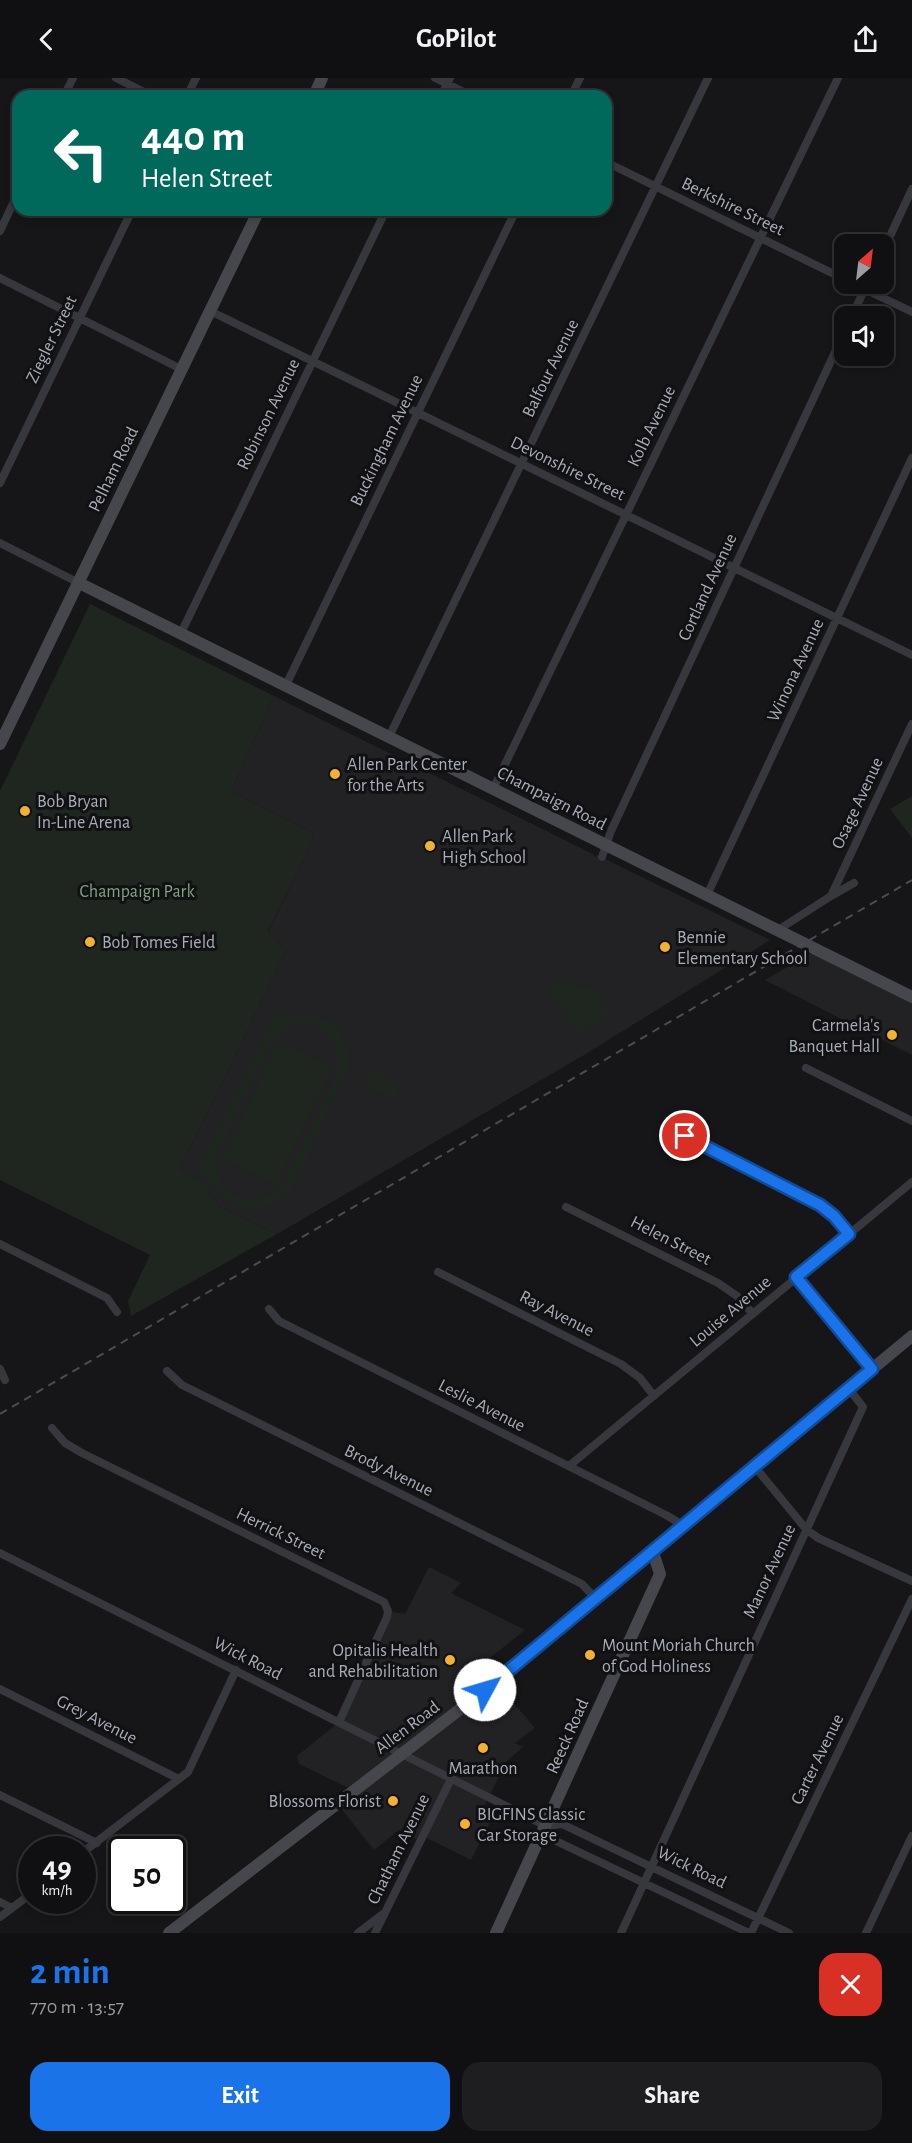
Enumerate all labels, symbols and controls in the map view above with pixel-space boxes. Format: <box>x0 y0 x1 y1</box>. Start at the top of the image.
icon: back <box>30 23 63 56</box>
icon: share <box>849 23 882 56</box>
text: GoPilot <box>416 25 496 52</box>
icon: left <box>42 114 120 192</box>
text: 440 m <box>141 116 245 158</box>
text: Helen Street <box>141 165 272 192</box>
street label: Berkshire Street <box>678 174 787 240</box>
north arrow <box>834 234 894 294</box>
map controls <box>834 234 894 366</box>
street label: Ziegler Street <box>23 293 81 386</box>
button: sound <box>834 306 894 366</box>
street label: Balfour Avenue <box>519 317 582 420</box>
street label: Robinson Avenue <box>234 356 304 473</box>
street label: Buckingham Avenue <box>347 372 426 509</box>
street label: Kolb Avenue <box>625 383 679 470</box>
street label: Pelham Road <box>86 424 142 515</box>
street label: Devonshire Street <box>507 433 628 505</box>
street label: Cortland Avenue <box>675 531 741 644</box>
street label: Winona Avenue <box>764 616 828 725</box>
street label: Osage Avenue <box>829 755 887 852</box>
place label: Allen Park Center for the Arts <box>347 756 467 795</box>
street label: Champaign Road <box>494 764 609 834</box>
marker: Allen Park Center for the Arts <box>328 767 342 781</box>
place label: Bob Bryan In-Line Arena <box>37 793 130 832</box>
marker: Bob Bryan In-Line Arena <box>18 804 32 818</box>
place label: Allen Park High School <box>442 828 526 867</box>
marker: Allen Park High School <box>423 839 437 853</box>
park label: Champaign Park <box>79 883 195 901</box>
place label: Bennie Elementary School <box>677 929 808 968</box>
place label: Bob Tomes Field <box>102 934 215 952</box>
marker: Bob Tomes Field <box>83 935 97 949</box>
marker: Bennie Elementary School <box>658 940 672 954</box>
place label: Carmela's Banquet Hall <box>788 1017 880 1056</box>
marker: Carmela's Banquet Hall <box>885 1028 899 1042</box>
pin <box>659 1110 710 1161</box>
icon: arrive <box>668 1119 701 1152</box>
street label: Helen Street <box>627 1213 714 1269</box>
street label: Louise Avenue <box>687 1273 775 1351</box>
street label: Ray Avenue <box>516 1288 597 1340</box>
street label: Leslie Avenue <box>435 1376 528 1435</box>
street label: Brody Avenue <box>341 1442 436 1500</box>
street label: Herrick Street <box>233 1505 328 1563</box>
street label: Manor Avenue <box>740 1522 799 1621</box>
street label: Wick Road <box>210 1634 285 1684</box>
place label: Mount Moriah Church of God Holiness <box>602 1637 755 1676</box>
place label: Opitalis Health and Rehabilitation <box>308 1642 438 1681</box>
marker: Mount Moriah Church of God Holiness <box>583 1648 597 1662</box>
marker: Opitalis Health and Rehabilitation <box>443 1653 457 1667</box>
position arrow <box>453 1658 517 1722</box>
street label: Grey Avenue <box>53 1692 140 1748</box>
street label: Reeck Road <box>543 1696 592 1777</box>
street label: Allen Road <box>372 1698 443 1758</box>
street label: Carter Avenue <box>788 1711 848 1808</box>
marker: Marathon <box>476 1741 490 1755</box>
place label: Marathon <box>448 1760 518 1778</box>
street label: Chatham Avenue <box>364 1792 433 1907</box>
place label: Blossoms Florist <box>269 1793 381 1811</box>
marker: Blossoms Florist <box>386 1794 400 1808</box>
place label: BIGFINS Classic Car Storage <box>477 1806 585 1845</box>
marker: BIGFINS Classic Car Storage <box>458 1817 472 1831</box>
speed limit sign: 50 <box>108 1836 186 1914</box>
street label: Wick Road <box>654 1844 729 1892</box>
text: 49 <box>42 1853 72 1883</box>
text: km/h <box>42 1883 72 1898</box>
button: close <box>819 1953 882 2016</box>
text: 2 min <box>30 1954 110 1990</box>
text: 770 m · 13:57 <box>30 1997 124 2017</box>
button: Exit <box>30 2062 450 2131</box>
button: Share <box>462 2062 882 2131</box>

